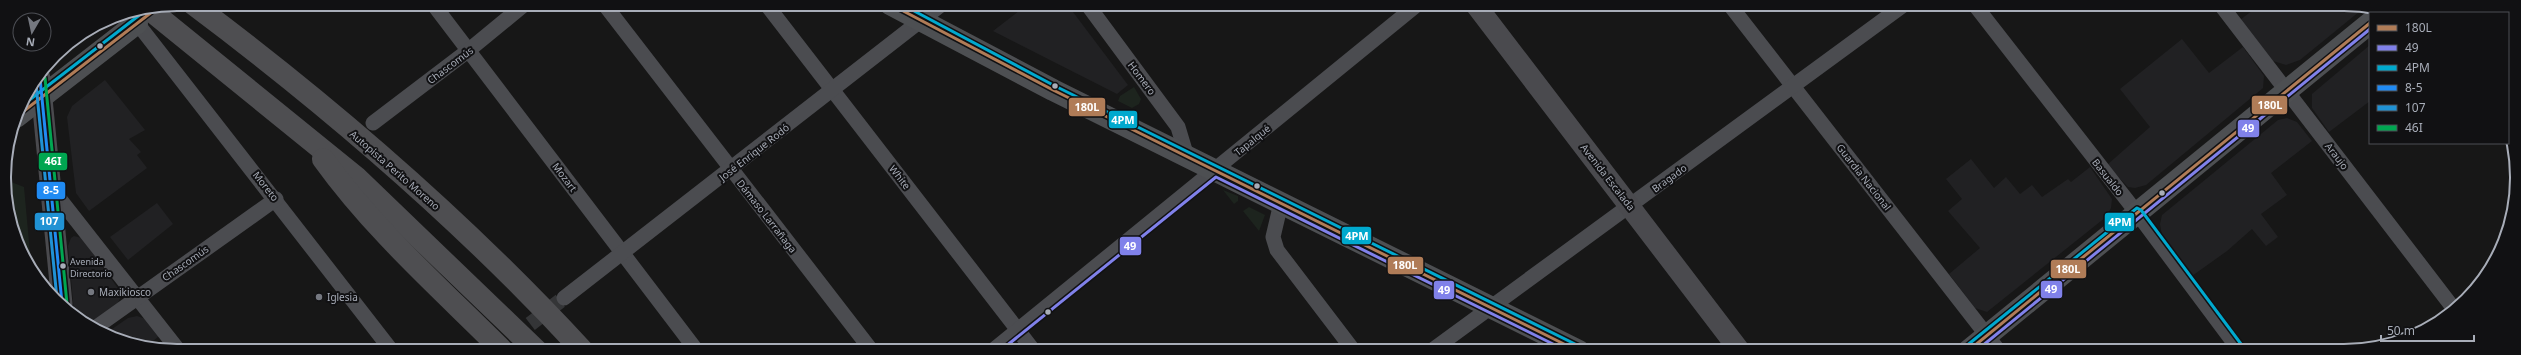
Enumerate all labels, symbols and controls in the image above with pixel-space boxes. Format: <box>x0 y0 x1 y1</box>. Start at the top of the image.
north arrow <box>12 12 52 52</box>
legend <box>2369 12 2509 144</box>
text: 180L <box>2405 19 2432 36</box>
text: N <box>25 34 36 50</box>
text: 49 <box>2405 39 2419 56</box>
unlabelled marker <box>95 41 105 51</box>
street label: Chascomús <box>424 43 476 87</box>
street label: Homero <box>1125 58 1159 98</box>
text: 4PM <box>2405 59 2430 76</box>
text: 8-5 <box>2405 79 2423 96</box>
unlabelled marker <box>1050 81 1060 91</box>
line badge: 180L <box>2251 95 2288 115</box>
line badge: 180L <box>1068 97 1106 117</box>
text: 180L <box>2257 97 2283 112</box>
text: 180L <box>1074 99 1100 114</box>
text: 107 <box>2405 99 2426 116</box>
line badge: 4PM <box>1108 110 1138 129</box>
text: 4PM <box>1111 112 1135 127</box>
line badge: 49 <box>2237 119 2260 138</box>
text: 46I <box>2405 119 2423 136</box>
street label: José Enrique Rodó <box>715 120 792 184</box>
text: 49 <box>2242 120 2254 135</box>
street label: Tapalqué <box>1231 121 1273 159</box>
street label: Autopista Perito Moreno <box>347 127 443 213</box>
street label: Araujo <box>2322 140 2352 172</box>
street label: Avenida Escalada <box>1578 141 1638 213</box>
street label: Guardia Nacional <box>1834 141 1894 213</box>
line badge: 46I <box>38 152 68 171</box>
text: 46I <box>45 153 61 168</box>
street label: Basualdo <box>2089 156 2127 198</box>
street label: Mozart <box>549 160 581 195</box>
street label: Bragado <box>1649 161 1689 195</box>
street label: White <box>886 162 914 192</box>
street label: Moreto <box>250 168 282 204</box>
street label: Dámaso Larrañaga <box>734 176 800 256</box>
line badge: 8-5 <box>36 181 66 200</box>
unlabelled marker <box>1252 181 1262 191</box>
text: 8-5 <box>43 182 59 197</box>
unlabelled marker <box>2157 188 2167 198</box>
line badge: 107 <box>34 212 65 231</box>
line badge: 4PM <box>2104 212 2135 232</box>
text: 107 <box>40 213 58 228</box>
text: 4PM <box>2108 214 2132 229</box>
line badge: 4PM <box>1341 226 1372 245</box>
text: 4PM <box>1345 228 1369 243</box>
line badge: 49 <box>1119 236 1142 256</box>
text: 49 <box>1124 238 1136 253</box>
street label: Chascomús <box>159 242 211 284</box>
place label: Avenida Directorio <box>70 255 112 280</box>
line badge: 180L <box>1387 256 1424 275</box>
text: 180L <box>1392 257 1418 272</box>
line badge: 180L <box>2050 259 2087 279</box>
marker: Avenida Directorio <box>58 261 68 271</box>
text: 180L <box>2055 261 2081 276</box>
line badge: 49 <box>1433 280 1455 300</box>
line badge: 49 <box>2040 280 2063 299</box>
text: 49 <box>2045 281 2057 296</box>
text: 49 <box>1438 282 1450 297</box>
place label: Maxikiosco <box>99 285 151 299</box>
marker: Maxikiosco <box>86 287 96 297</box>
place label: Iglesia <box>327 290 358 304</box>
marker: Iglesia <box>314 292 324 302</box>
unlabelled marker <box>1043 307 1053 317</box>
scale bar <box>2381 317 2474 343</box>
text: 50 m <box>2387 322 2415 339</box>

